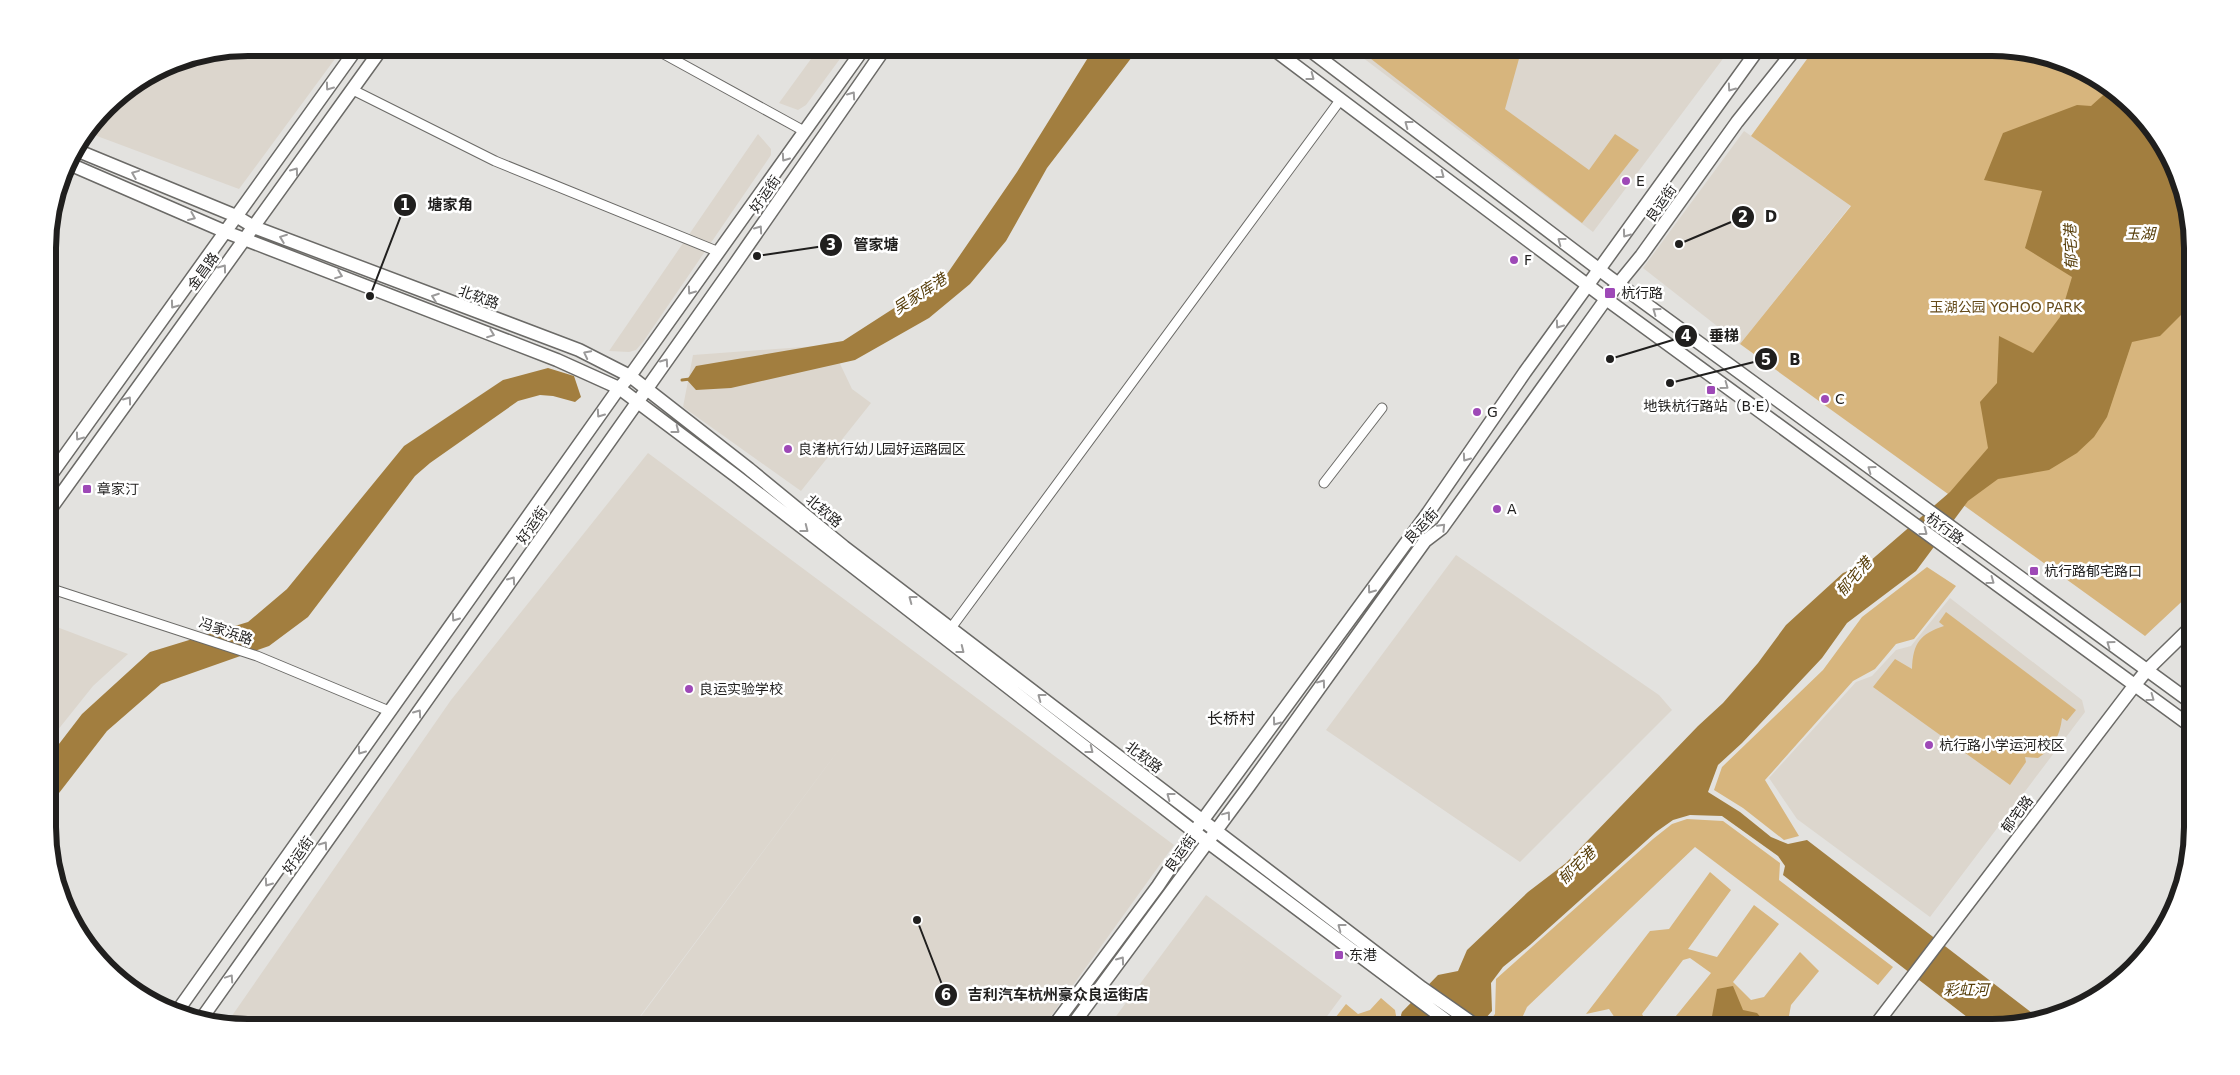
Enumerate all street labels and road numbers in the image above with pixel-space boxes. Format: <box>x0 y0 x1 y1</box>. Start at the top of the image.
street label: 好运街 <box>746 172 784 216</box>
street label: 良运街 <box>1642 181 1680 225</box>
street label: 金昌路 <box>184 249 222 293</box>
street label: 北软路 <box>457 282 501 312</box>
street label: 北软路 <box>803 491 845 531</box>
street label: 好运街 <box>513 503 551 547</box>
street label: 良运街 <box>1401 505 1441 547</box>
street label: 杭行路 <box>1923 509 1967 547</box>
street label: 冯家浜路 <box>197 614 255 648</box>
street label: 北软路 <box>1122 738 1166 776</box>
street label: 郁宅路 <box>1998 792 2036 836</box>
street label: 良运街 <box>1161 831 1199 875</box>
street label: 好运街 <box>279 833 317 877</box>

